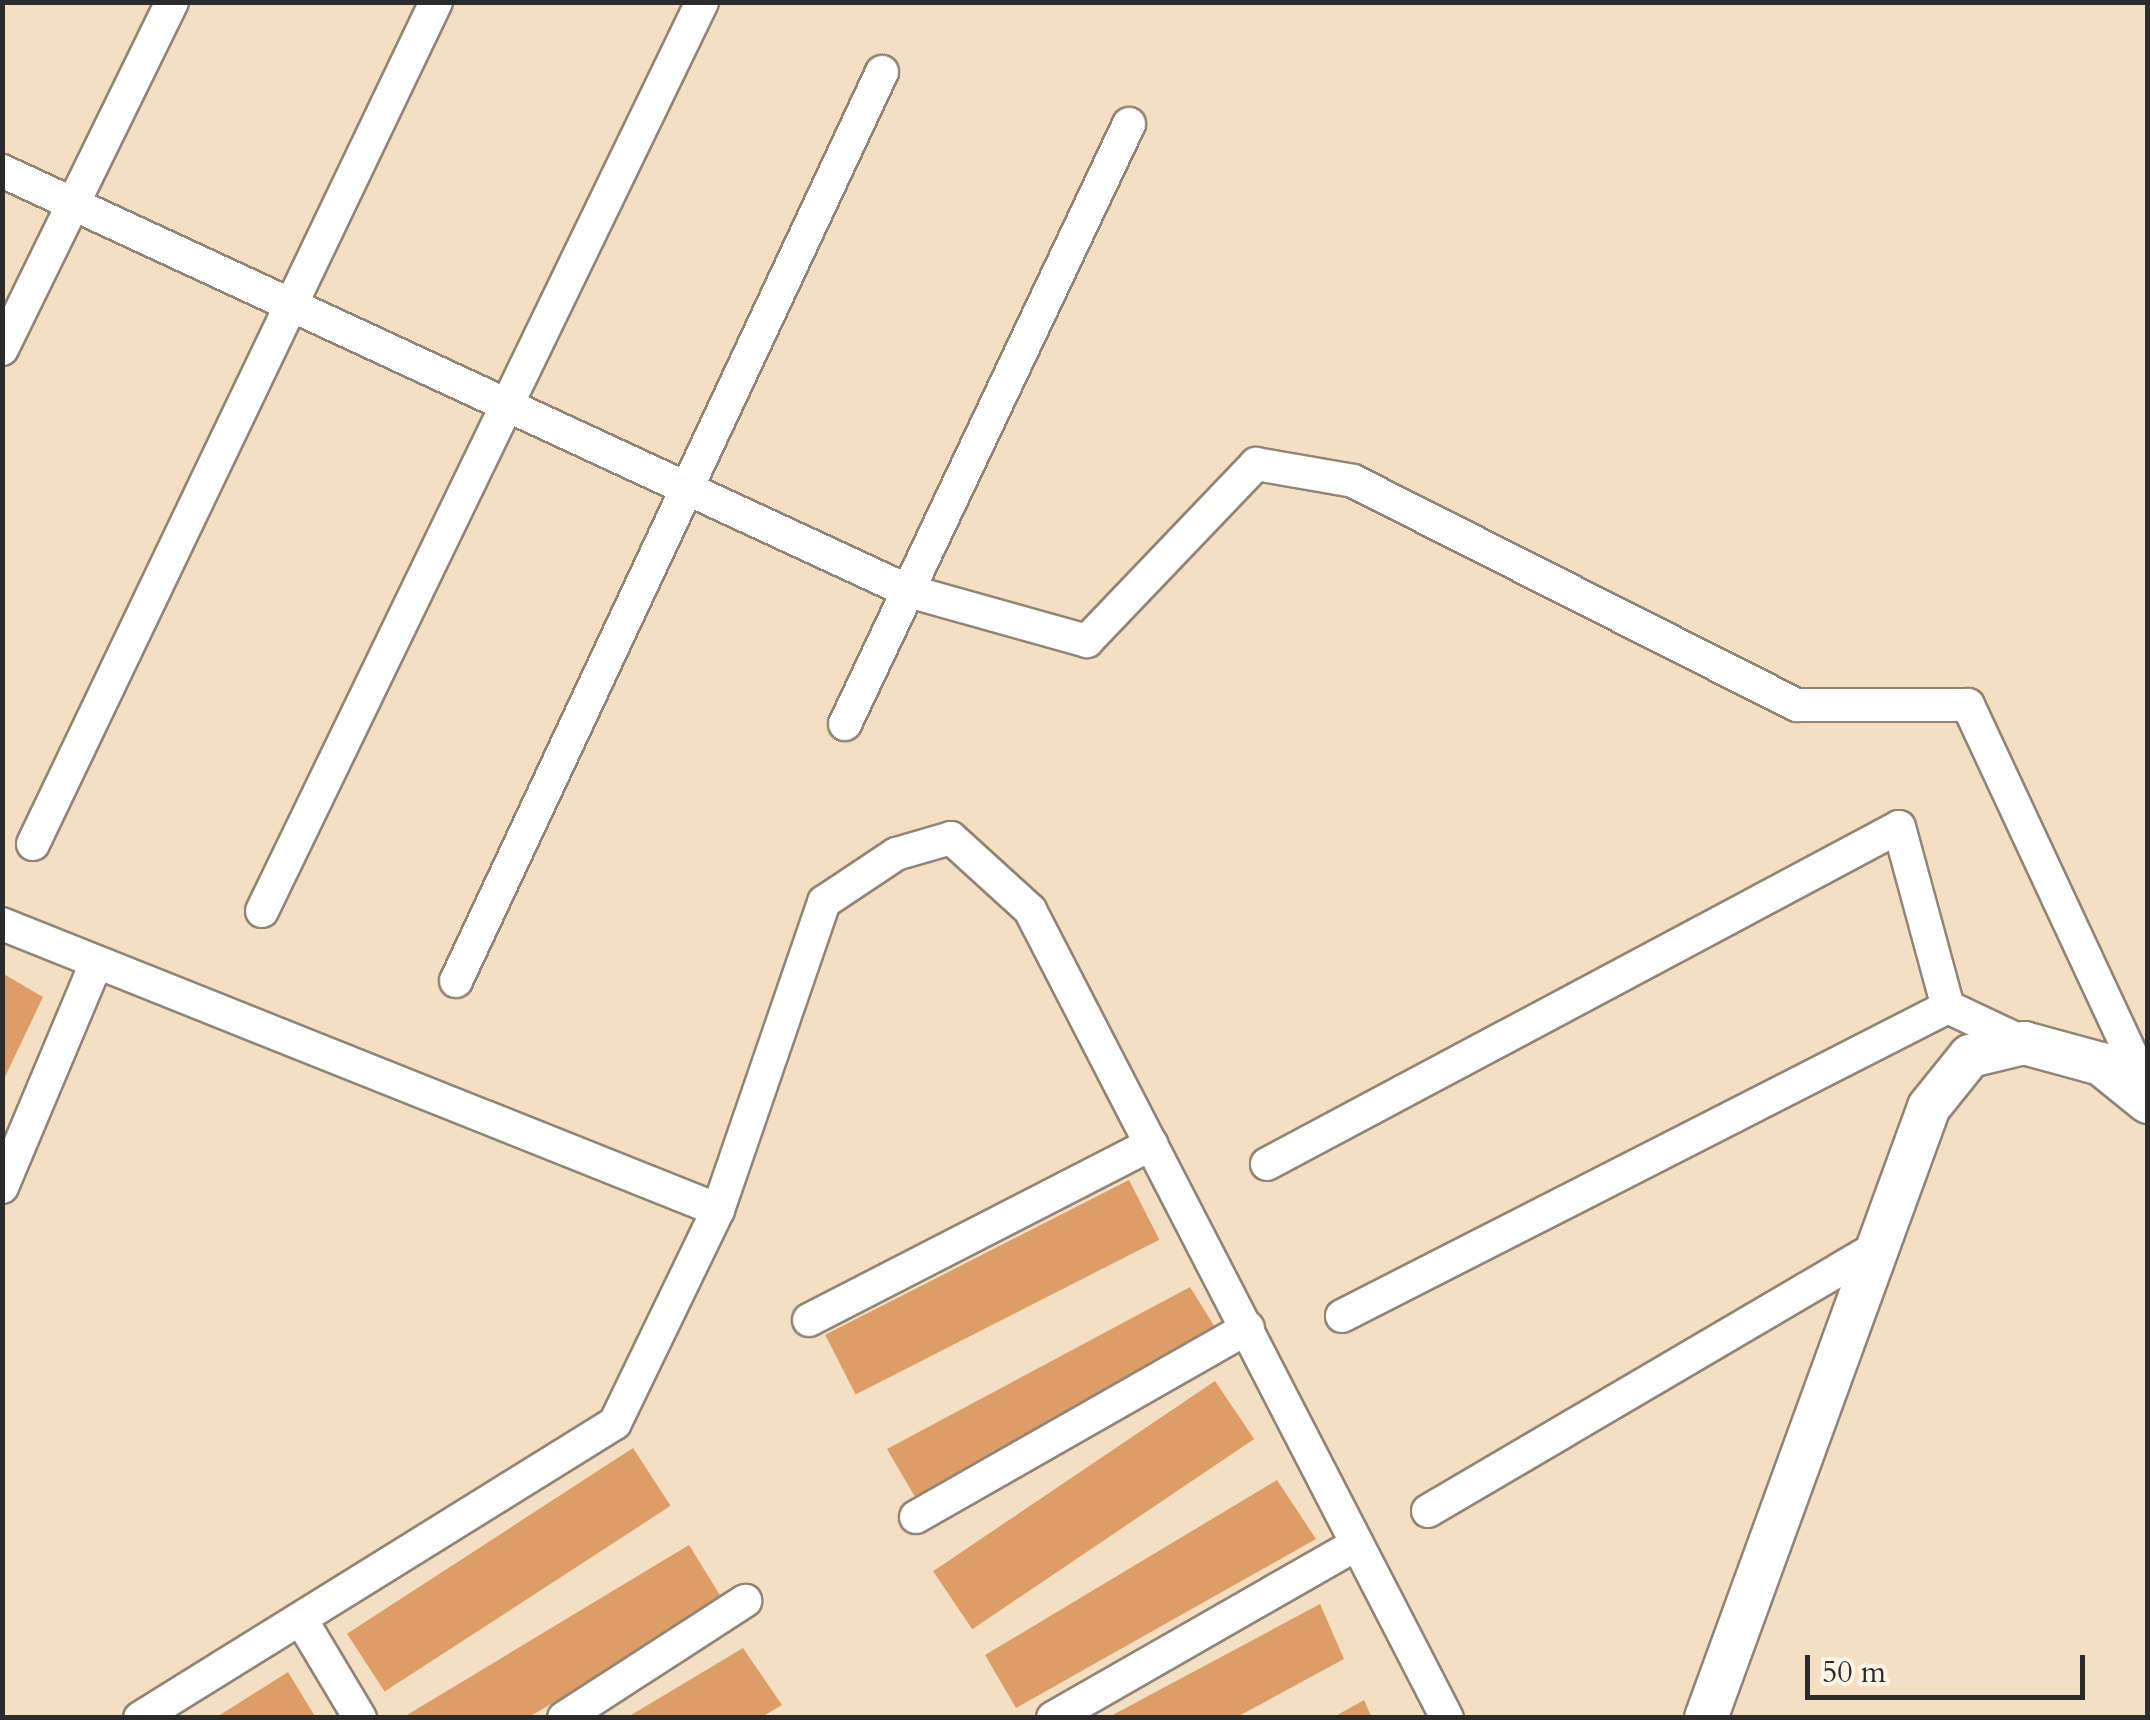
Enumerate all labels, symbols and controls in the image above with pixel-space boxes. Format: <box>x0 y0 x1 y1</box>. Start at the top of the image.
scale bar <box>1810 1635 2090 1697</box>
text: 50 m <box>1822 1652 1886 1693</box>

